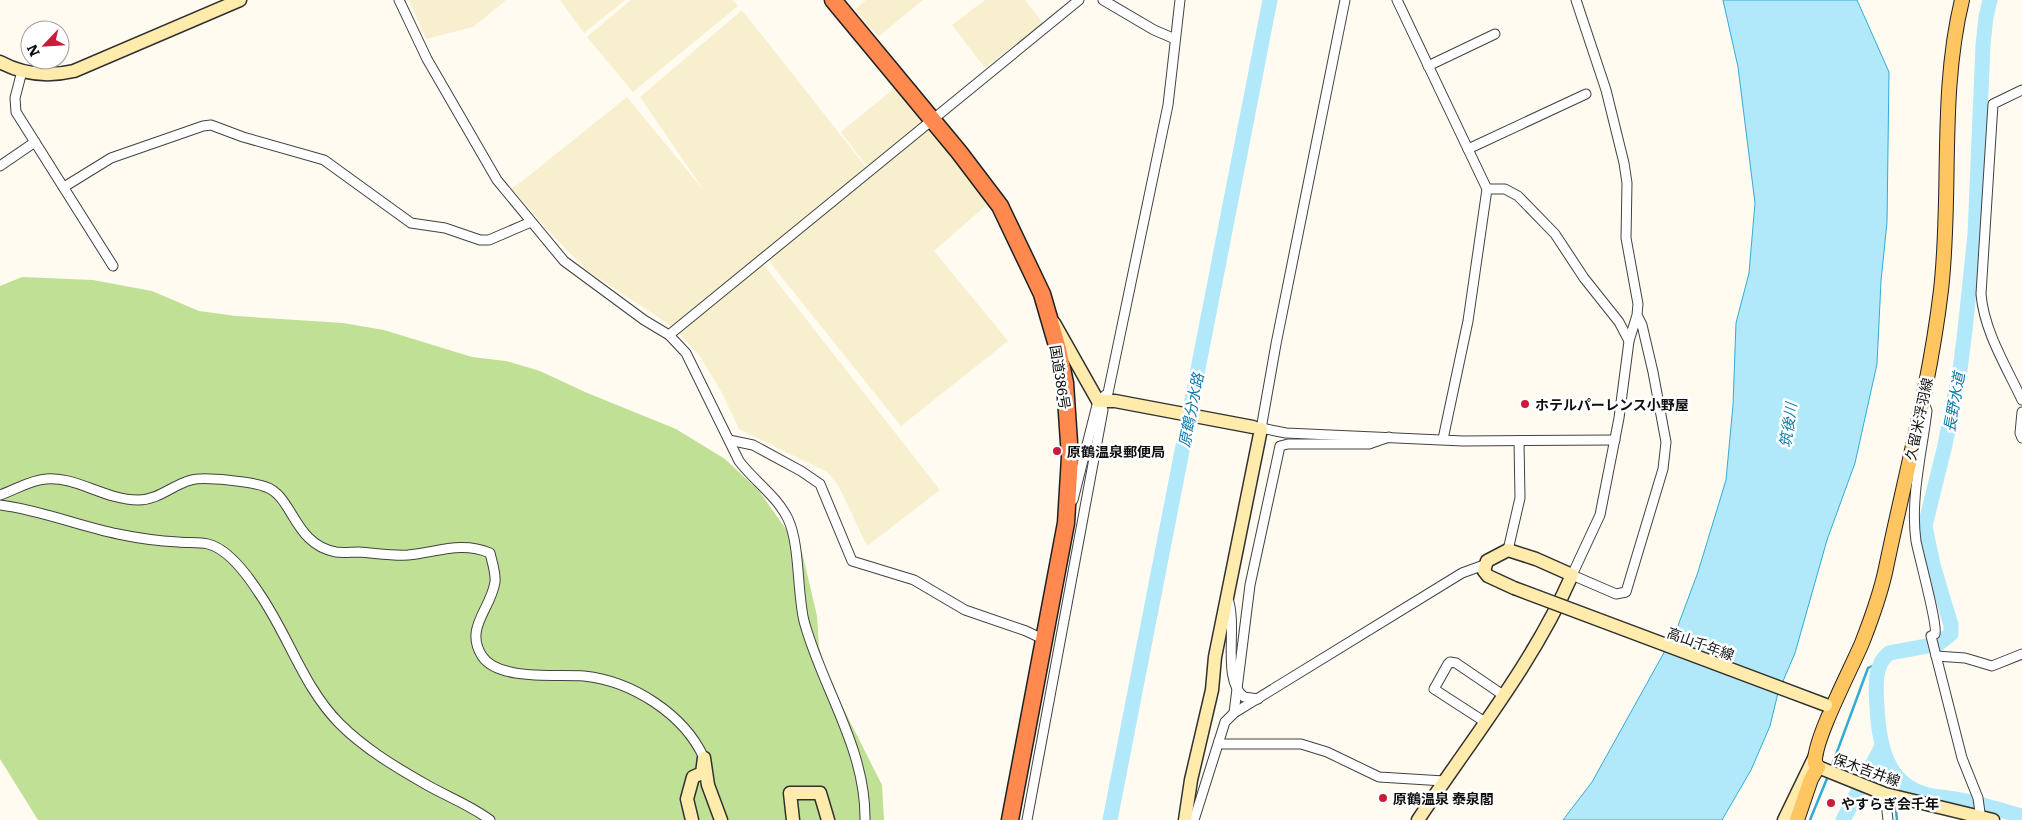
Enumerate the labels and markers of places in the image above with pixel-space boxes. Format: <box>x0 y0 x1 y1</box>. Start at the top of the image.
place label: ホテルパーレンス小野屋 <box>1535 394 1689 414</box>
marker: ホテルパーレンス小野屋 <box>1519 398 1531 410</box>
place label: 原鶴温泉郵便局 <box>1067 441 1165 461</box>
marker: 原鶴温泉郵便局 <box>1051 445 1063 457</box>
place label: 原鶴温泉 泰泉閣 <box>1393 788 1494 808</box>
marker: 原鶴温泉 泰泉閣 <box>1377 792 1389 804</box>
place label: やすらぎ会千年 <box>1841 793 1939 813</box>
marker: やすらぎ会千年 <box>1825 797 1837 809</box>

